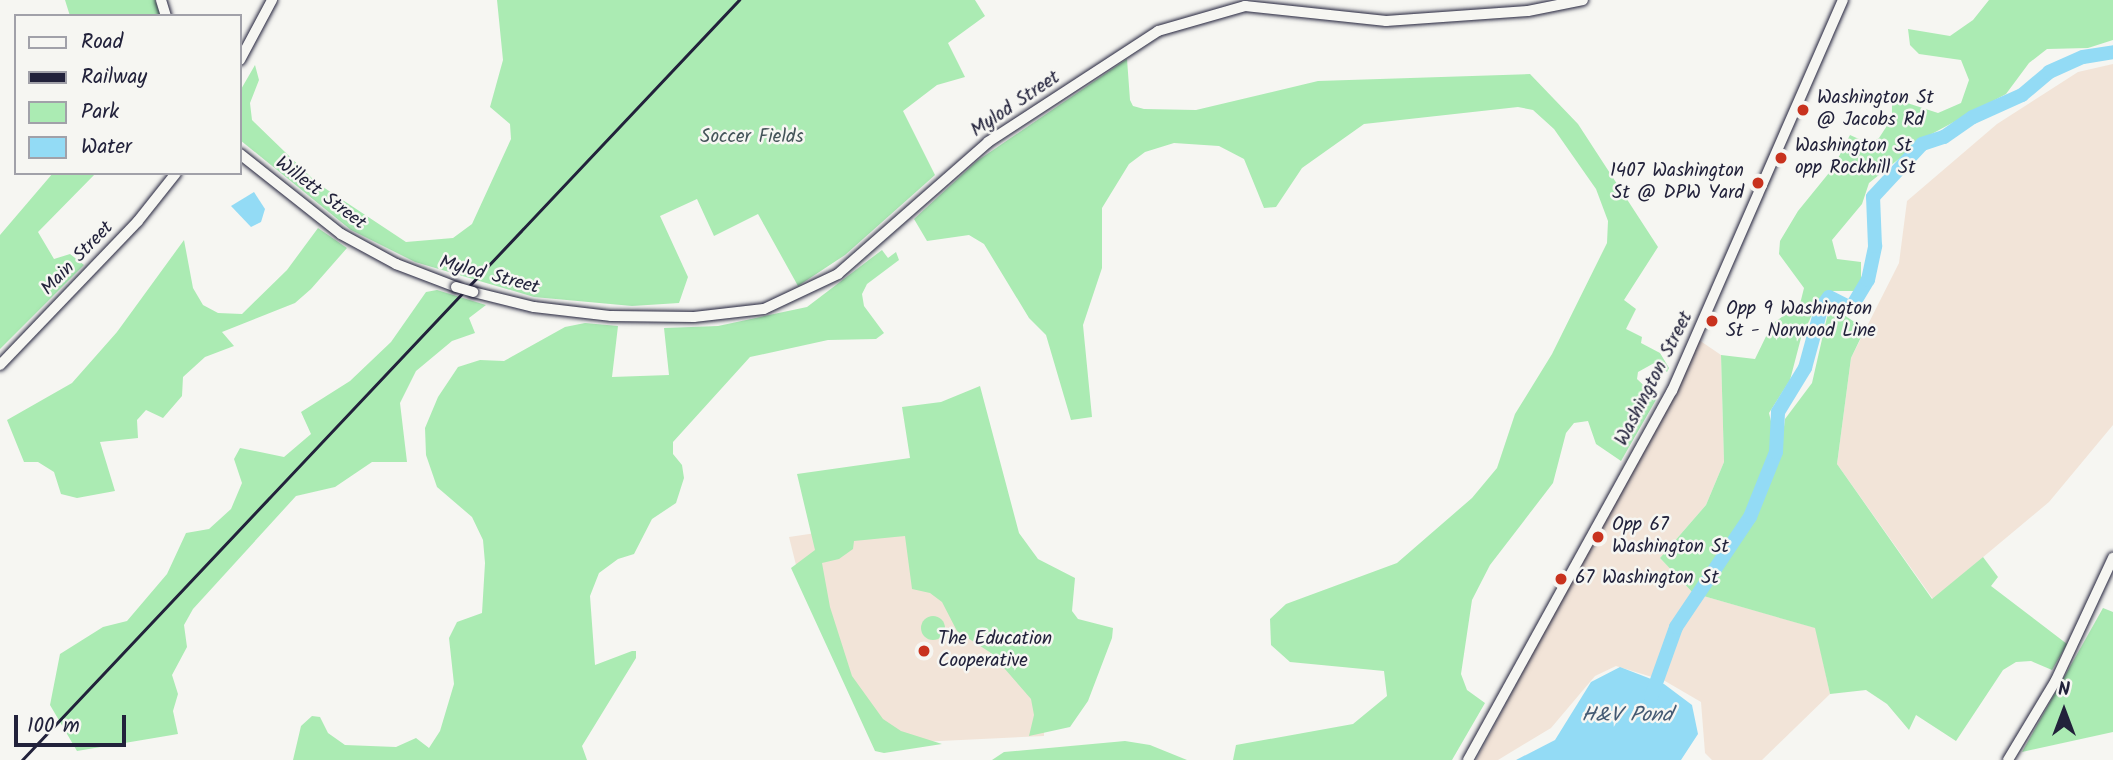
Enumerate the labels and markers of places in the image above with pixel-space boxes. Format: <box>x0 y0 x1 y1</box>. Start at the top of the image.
place label: Washington St @ Jacobs Rd <box>1817 88 1934 132</box>
marker: Washington St @ Jacobs Rd <box>1795 102 1811 118</box>
place label: Washington St opp Rockhill St <box>1795 136 1916 180</box>
marker: Washington St opp Rockhill St <box>1773 150 1789 166</box>
place label: 1407 Washington St @ DPW Yard <box>1610 161 1744 205</box>
marker: 1407 Washington St @ DPW Yard <box>1750 175 1766 191</box>
place label: Opp 9 Washington St - Norwood Line <box>1726 299 1876 343</box>
marker: Opp 9 Washington St - Norwood Line <box>1704 313 1720 329</box>
place label: Opp 67 Washington St <box>1612 515 1729 559</box>
marker: Opp 67 Washington St <box>1590 529 1606 545</box>
place label: 67 Washington St <box>1575 568 1719 590</box>
marker: 67 Washington St <box>1553 571 1569 587</box>
place label: The Education Cooperative <box>938 629 1052 673</box>
marker: The Education Cooperative <box>916 643 932 659</box>

